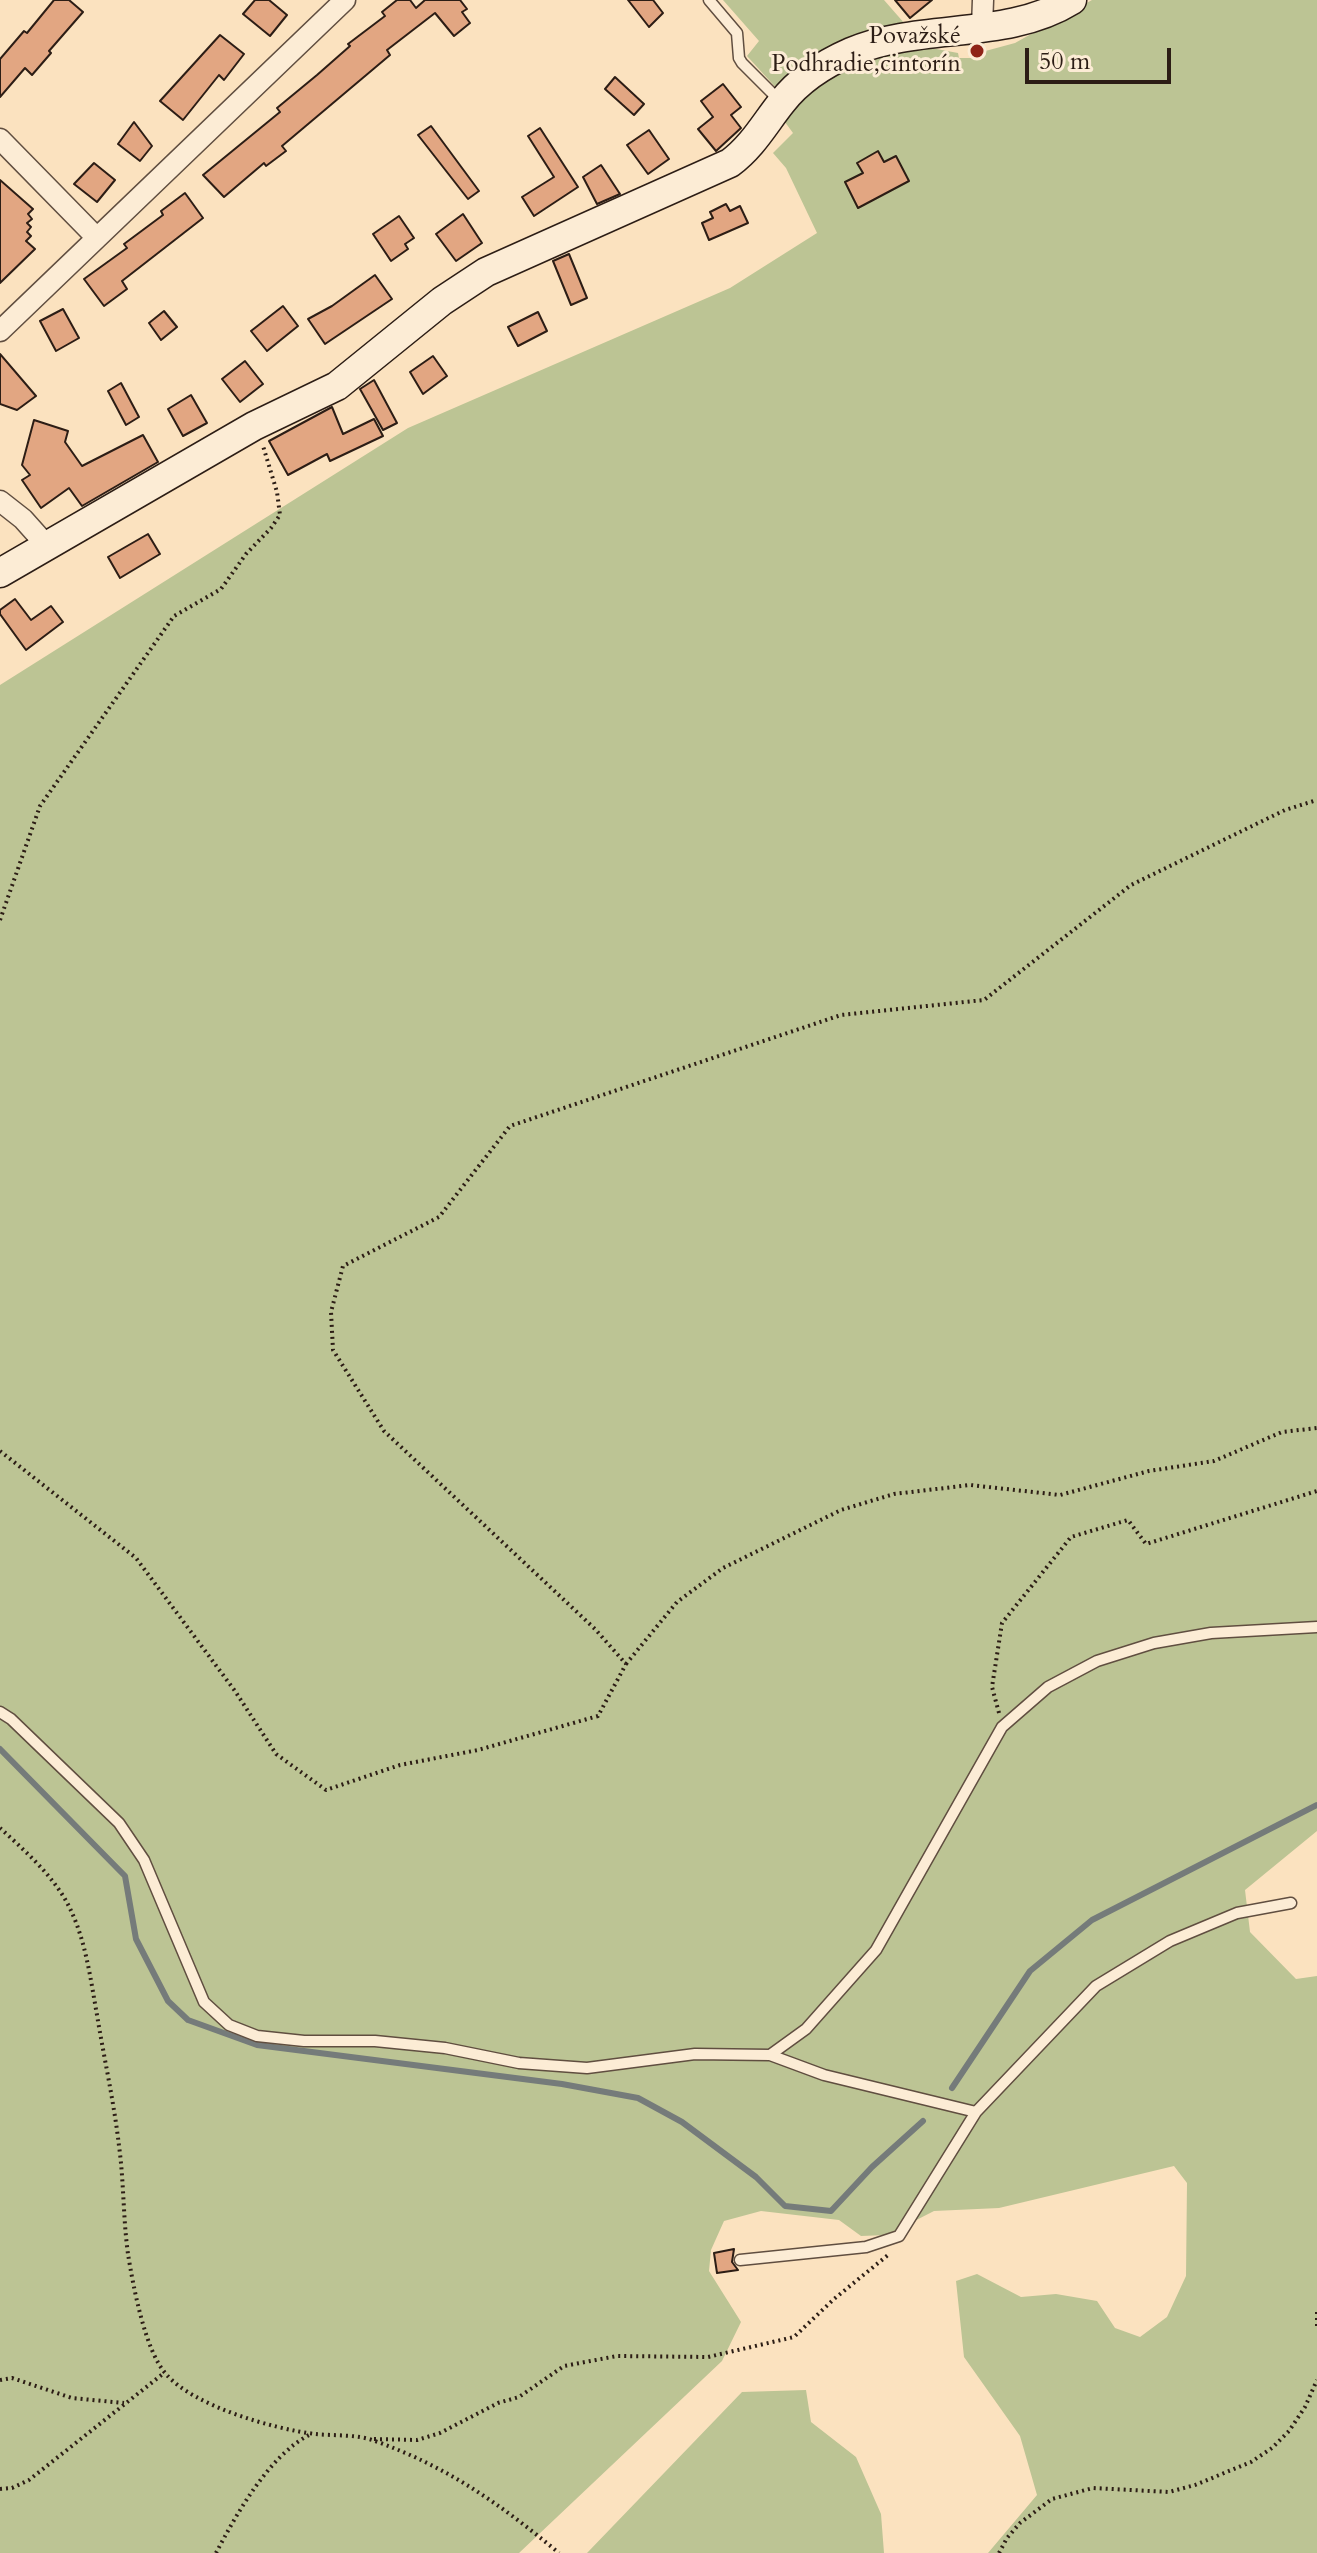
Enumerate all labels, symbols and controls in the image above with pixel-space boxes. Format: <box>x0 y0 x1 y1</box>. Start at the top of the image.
place label: Považské Podhradie,cintorín <box>771 23 961 79</box>
scale bar <box>1029 32 1175 82</box>
marker: Považské Podhradie,cintorín <box>968 42 986 60</box>
text: 50 m <box>1039 45 1090 78</box>

